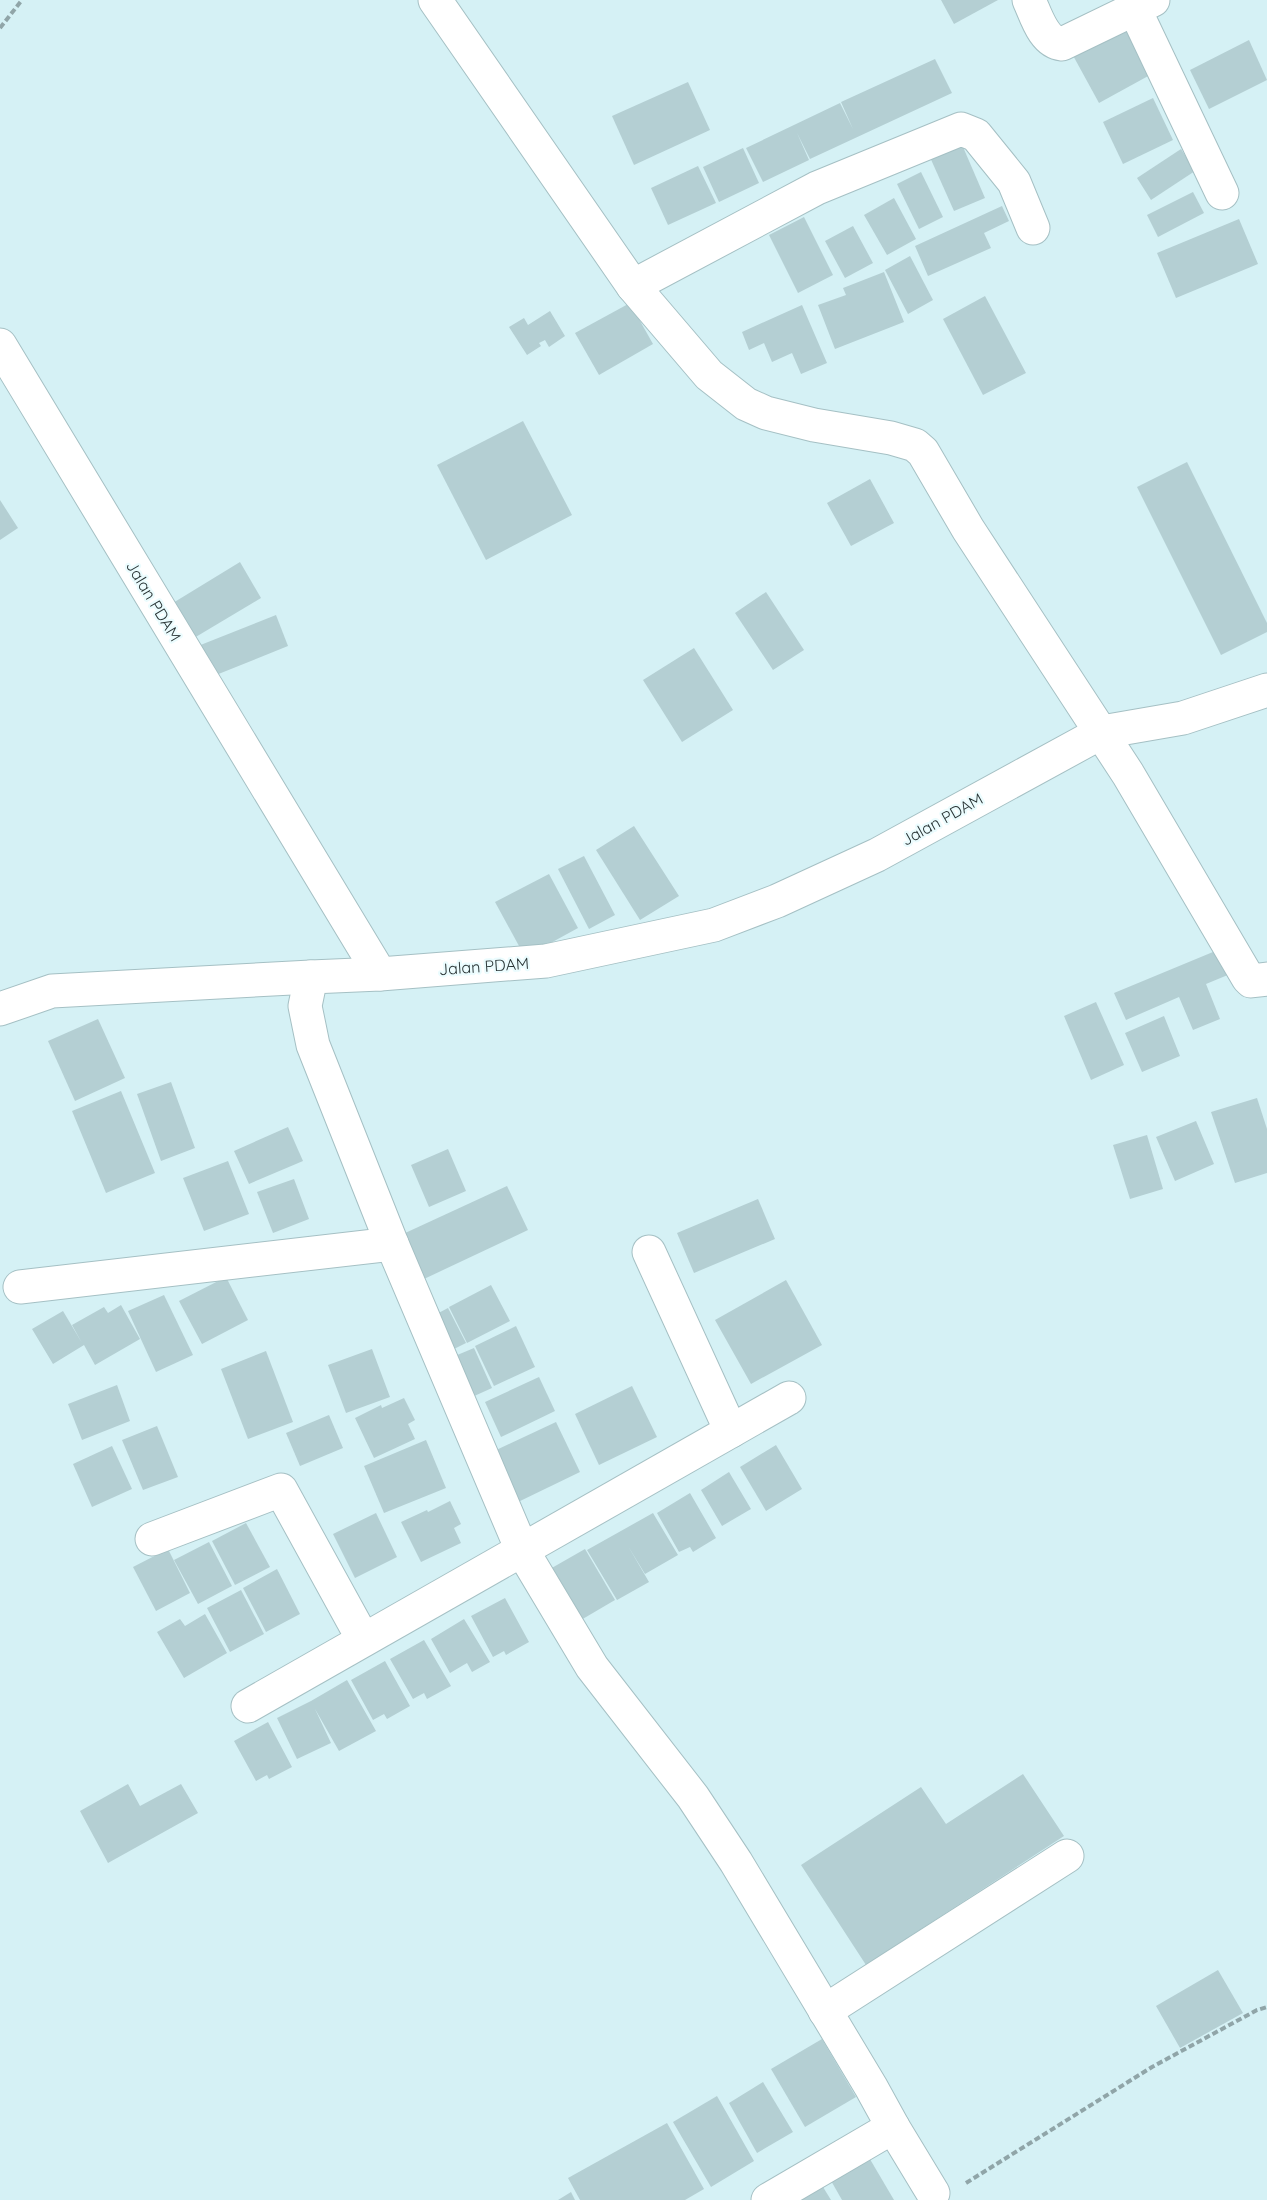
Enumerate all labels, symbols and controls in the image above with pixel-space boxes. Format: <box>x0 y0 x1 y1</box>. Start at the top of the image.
street label: Jalan PDAM <box>122 557 186 645</box>
street label: Jalan PDAM <box>898 788 986 850</box>
street label: Jalan PDAM <box>438 953 530 979</box>

